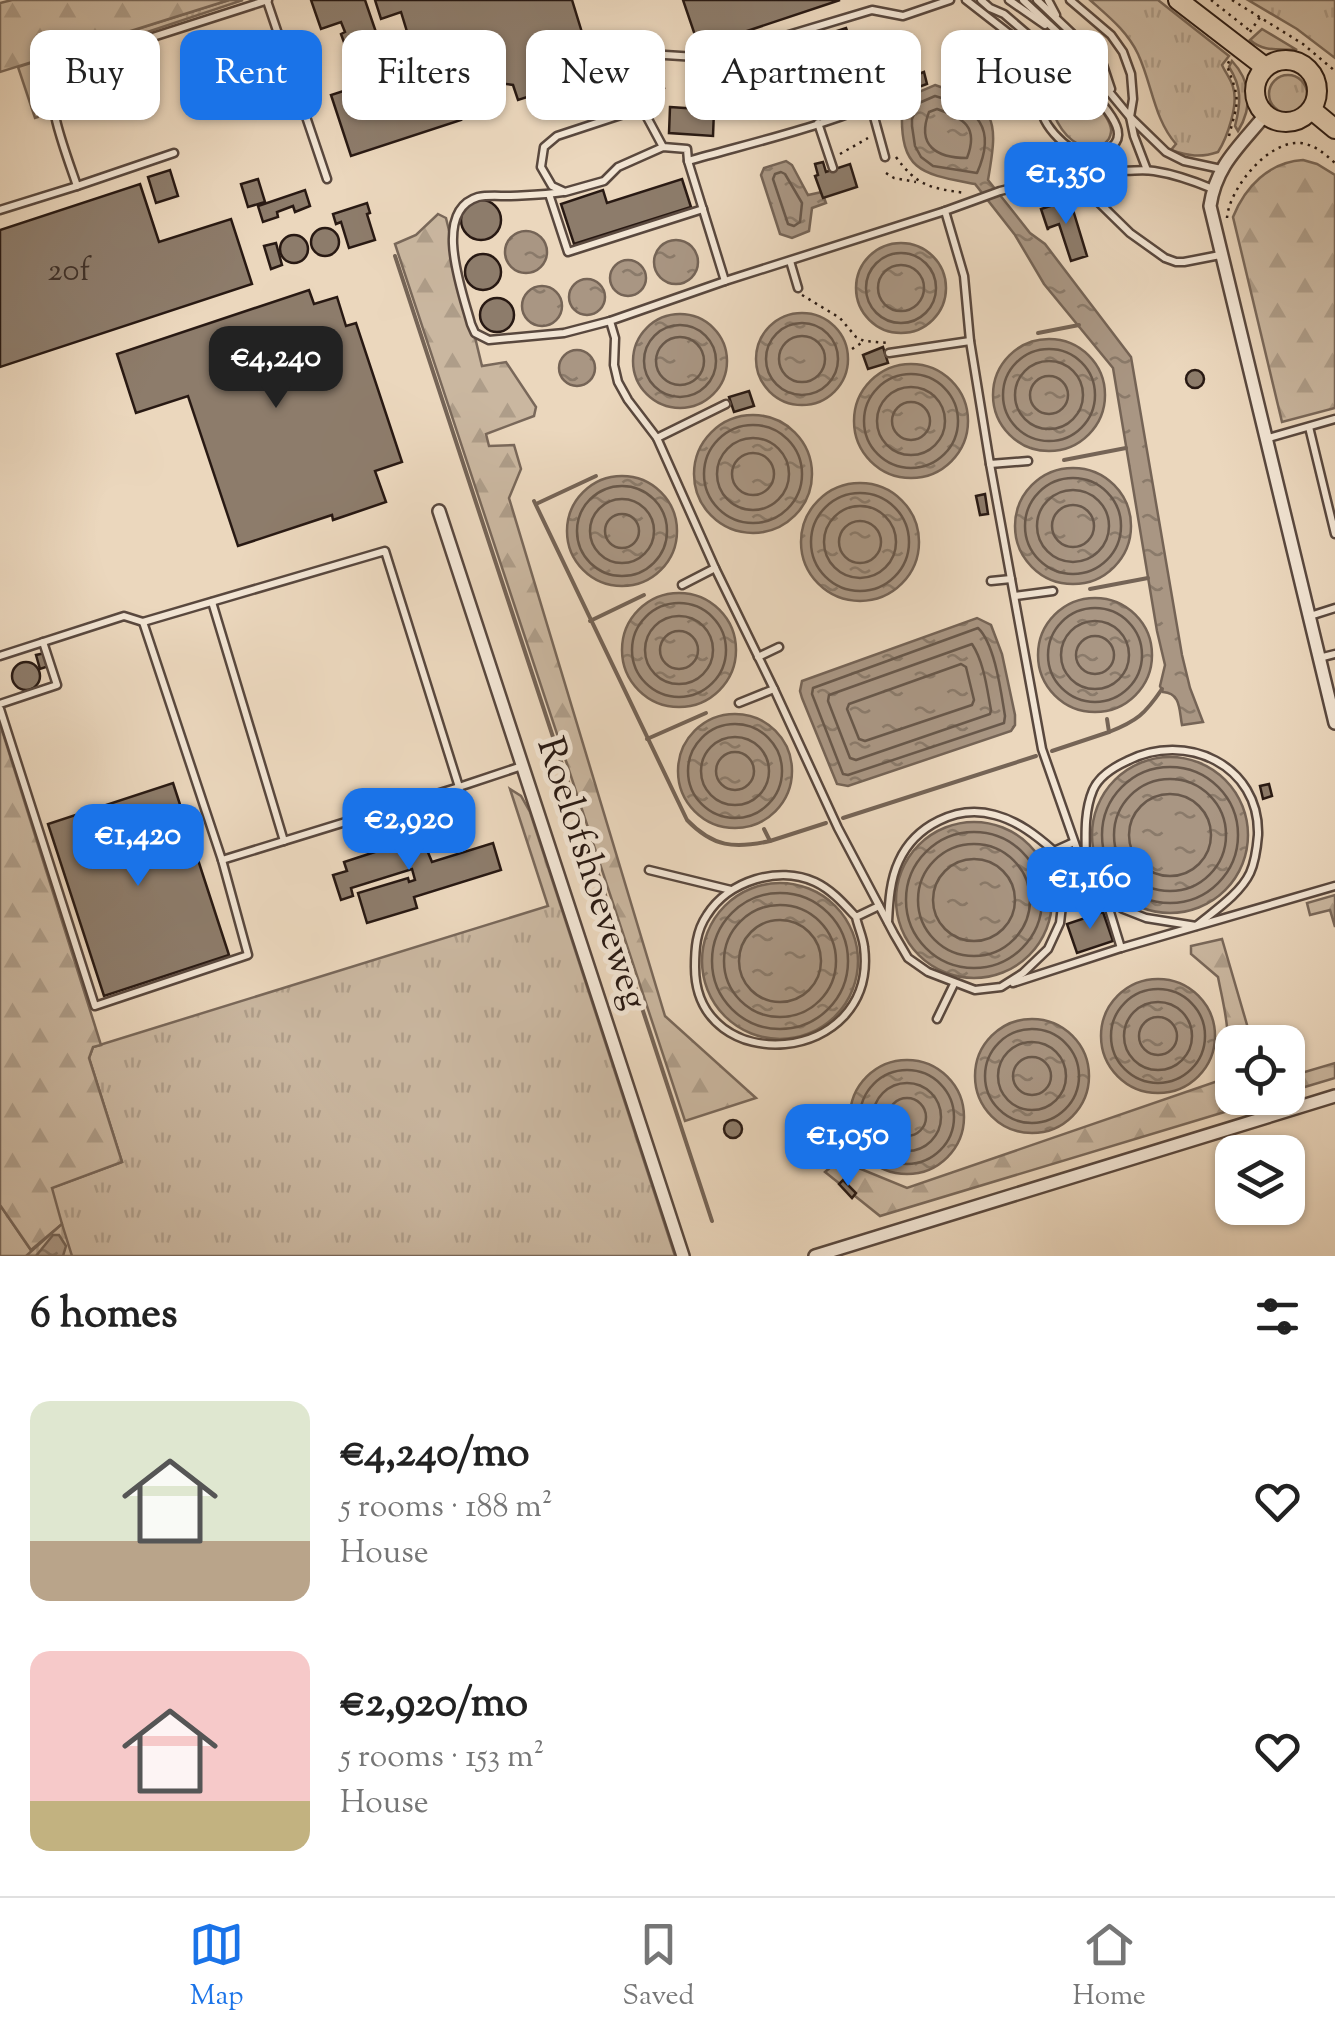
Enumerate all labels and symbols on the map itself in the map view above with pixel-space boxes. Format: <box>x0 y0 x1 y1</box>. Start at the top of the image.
pin: €1,350 <box>985 142 1147 227</box>
house number: 20f <box>48 249 92 295</box>
pin: €4,240 <box>195 326 357 411</box>
street label: Roelofshoeveweg <box>521 731 659 1017</box>
pin: €2,920 <box>328 788 490 873</box>
pin: €1,420 <box>57 804 219 889</box>
pin: €1,160 <box>1009 847 1171 932</box>
pin: €1,050 <box>767 1104 929 1189</box>

